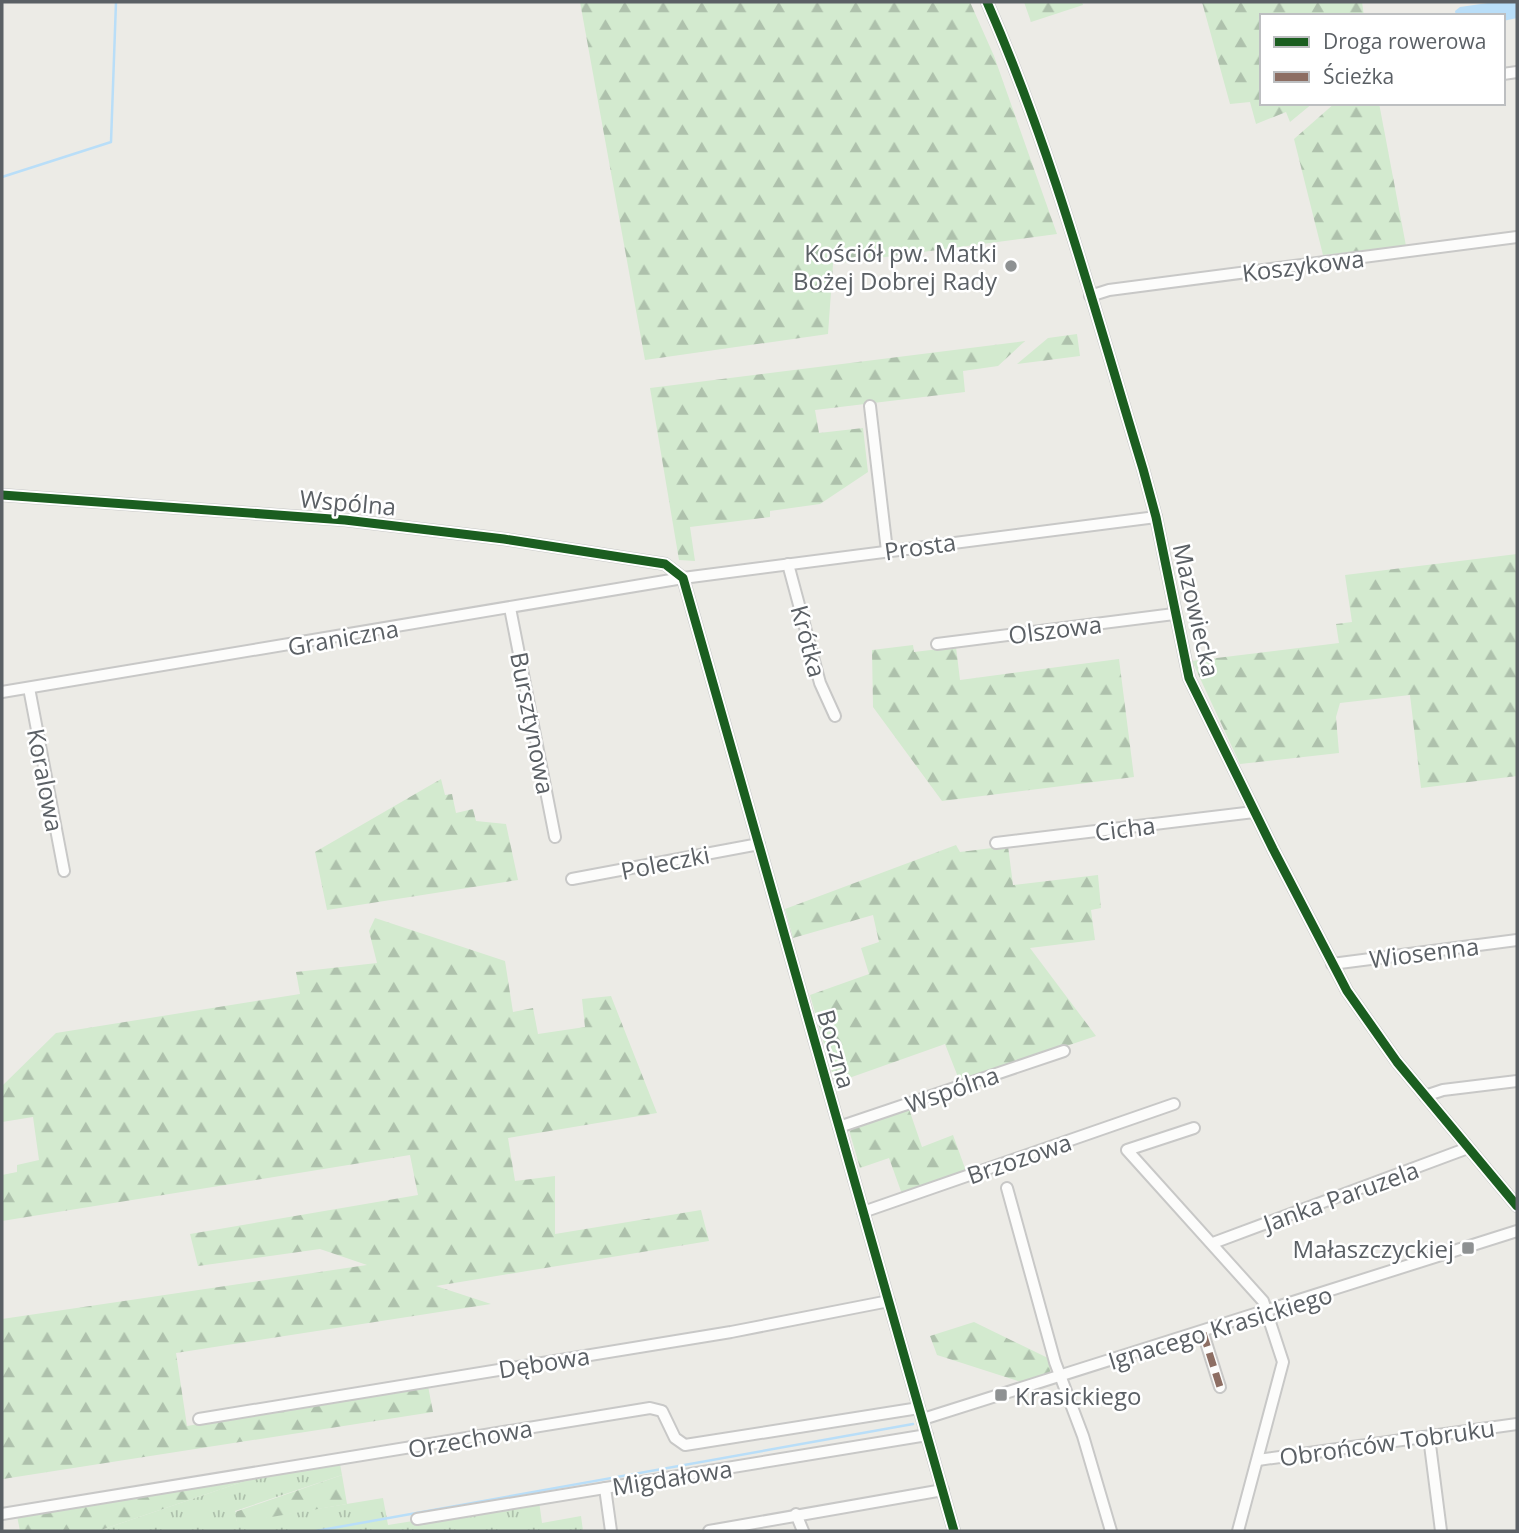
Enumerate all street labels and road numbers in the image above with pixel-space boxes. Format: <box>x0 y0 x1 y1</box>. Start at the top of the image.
street label: Koszykowa <box>1240 241 1366 289</box>
street label: Wspólna <box>298 481 398 523</box>
street label: Prosta <box>882 525 958 567</box>
street label: Mazowiecka <box>1166 540 1228 680</box>
street label: Krótka <box>784 601 834 681</box>
street label: Olszowa <box>1006 607 1104 651</box>
street label: Graniczna <box>285 611 401 663</box>
street label: Bursztynowa <box>503 649 563 797</box>
street label: Koralowa <box>20 725 72 835</box>
street label: Cicha <box>1093 808 1157 848</box>
street label: Poleczki <box>618 837 712 887</box>
street label: Wiosenna <box>1367 929 1481 975</box>
street label: Boczna <box>810 1006 864 1092</box>
street label: Wspólna <box>901 1058 1003 1120</box>
street label: Brzozowa <box>962 1125 1076 1191</box>
street label: Janka Paruzela <box>1257 1153 1423 1240</box>
street label: Ignacego Krasickiego <box>1104 1277 1336 1377</box>
street label: Dębowa <box>496 1339 592 1385</box>
street label: Orzechowa <box>405 1411 535 1465</box>
street label: Obrońców Tobruku <box>1277 1411 1497 1473</box>
street label: Migdałowa <box>610 1451 734 1503</box>

